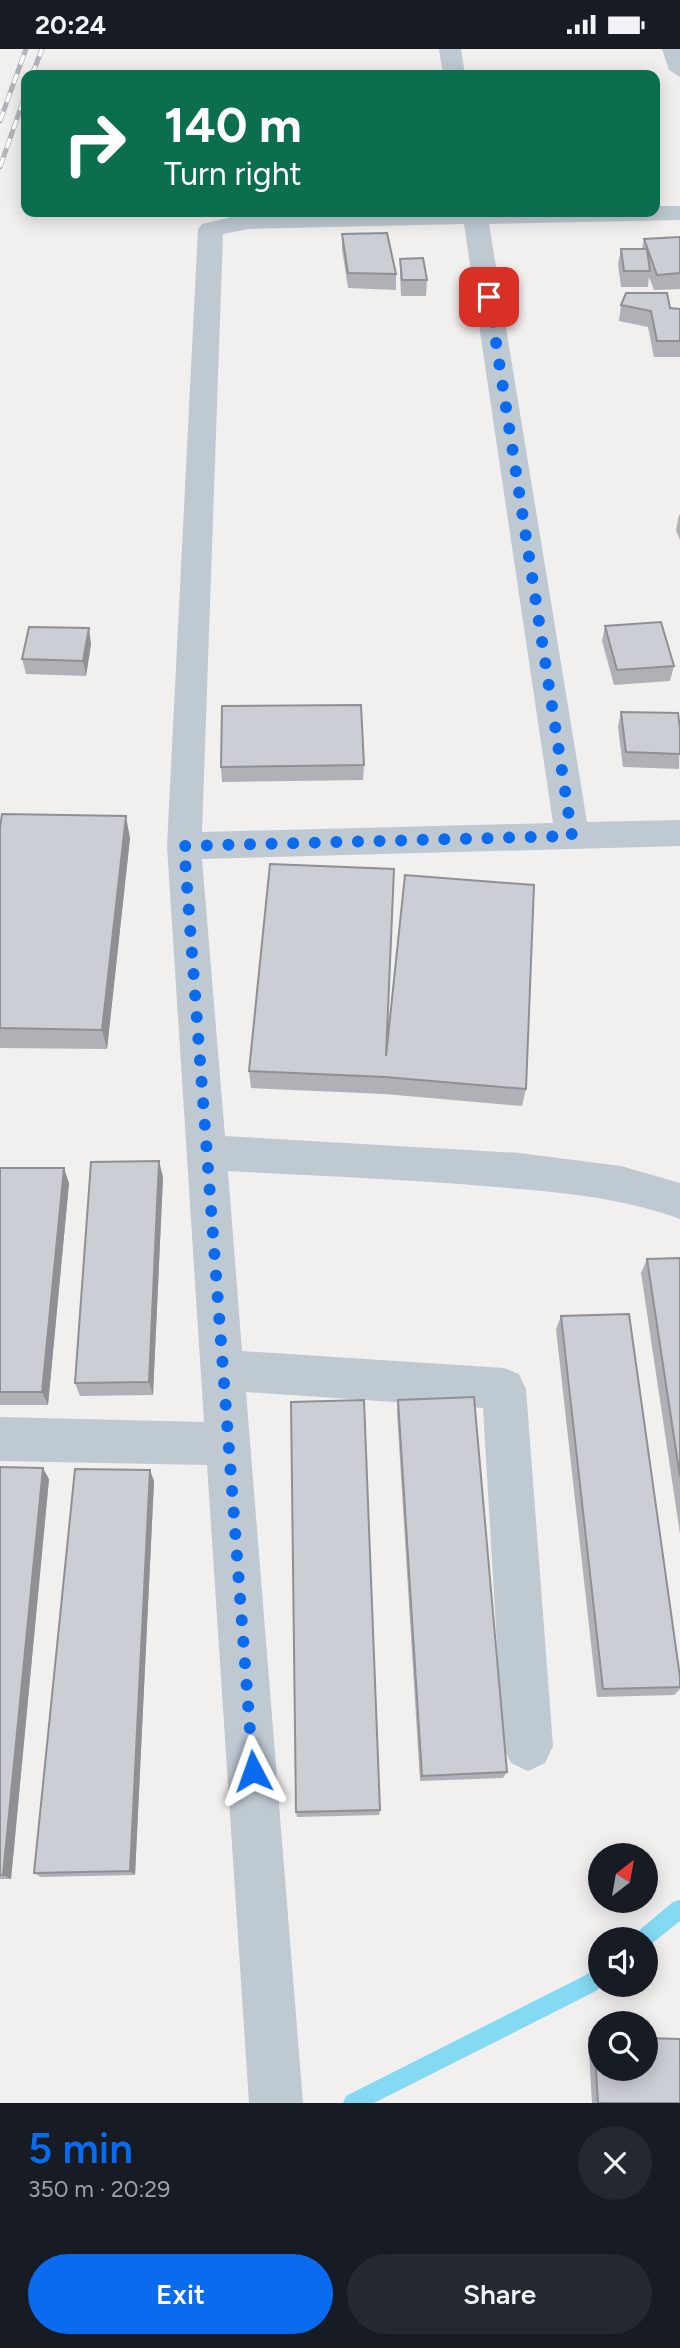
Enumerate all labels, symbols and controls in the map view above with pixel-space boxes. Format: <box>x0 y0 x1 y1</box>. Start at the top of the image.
text: 20:24 <box>35 9 106 41</box>
text: 140 m <box>164 95 302 154</box>
icon: right <box>49 98 140 189</box>
text: Turn right <box>164 155 302 193</box>
pin <box>459 267 519 327</box>
icon: arrive <box>470 278 508 316</box>
position arrow <box>216 1734 290 1808</box>
north arrow <box>588 1843 658 1913</box>
map controls <box>588 1843 658 2081</box>
button: sound <box>588 1927 658 1997</box>
button: search <box>588 2011 658 2081</box>
text: 5 min <box>28 2123 133 2174</box>
button: close <box>578 2126 652 2200</box>
text: 350 m · 20:29 <box>28 2175 170 2203</box>
button: Exit <box>28 2254 333 2334</box>
button: Share <box>347 2254 652 2334</box>

